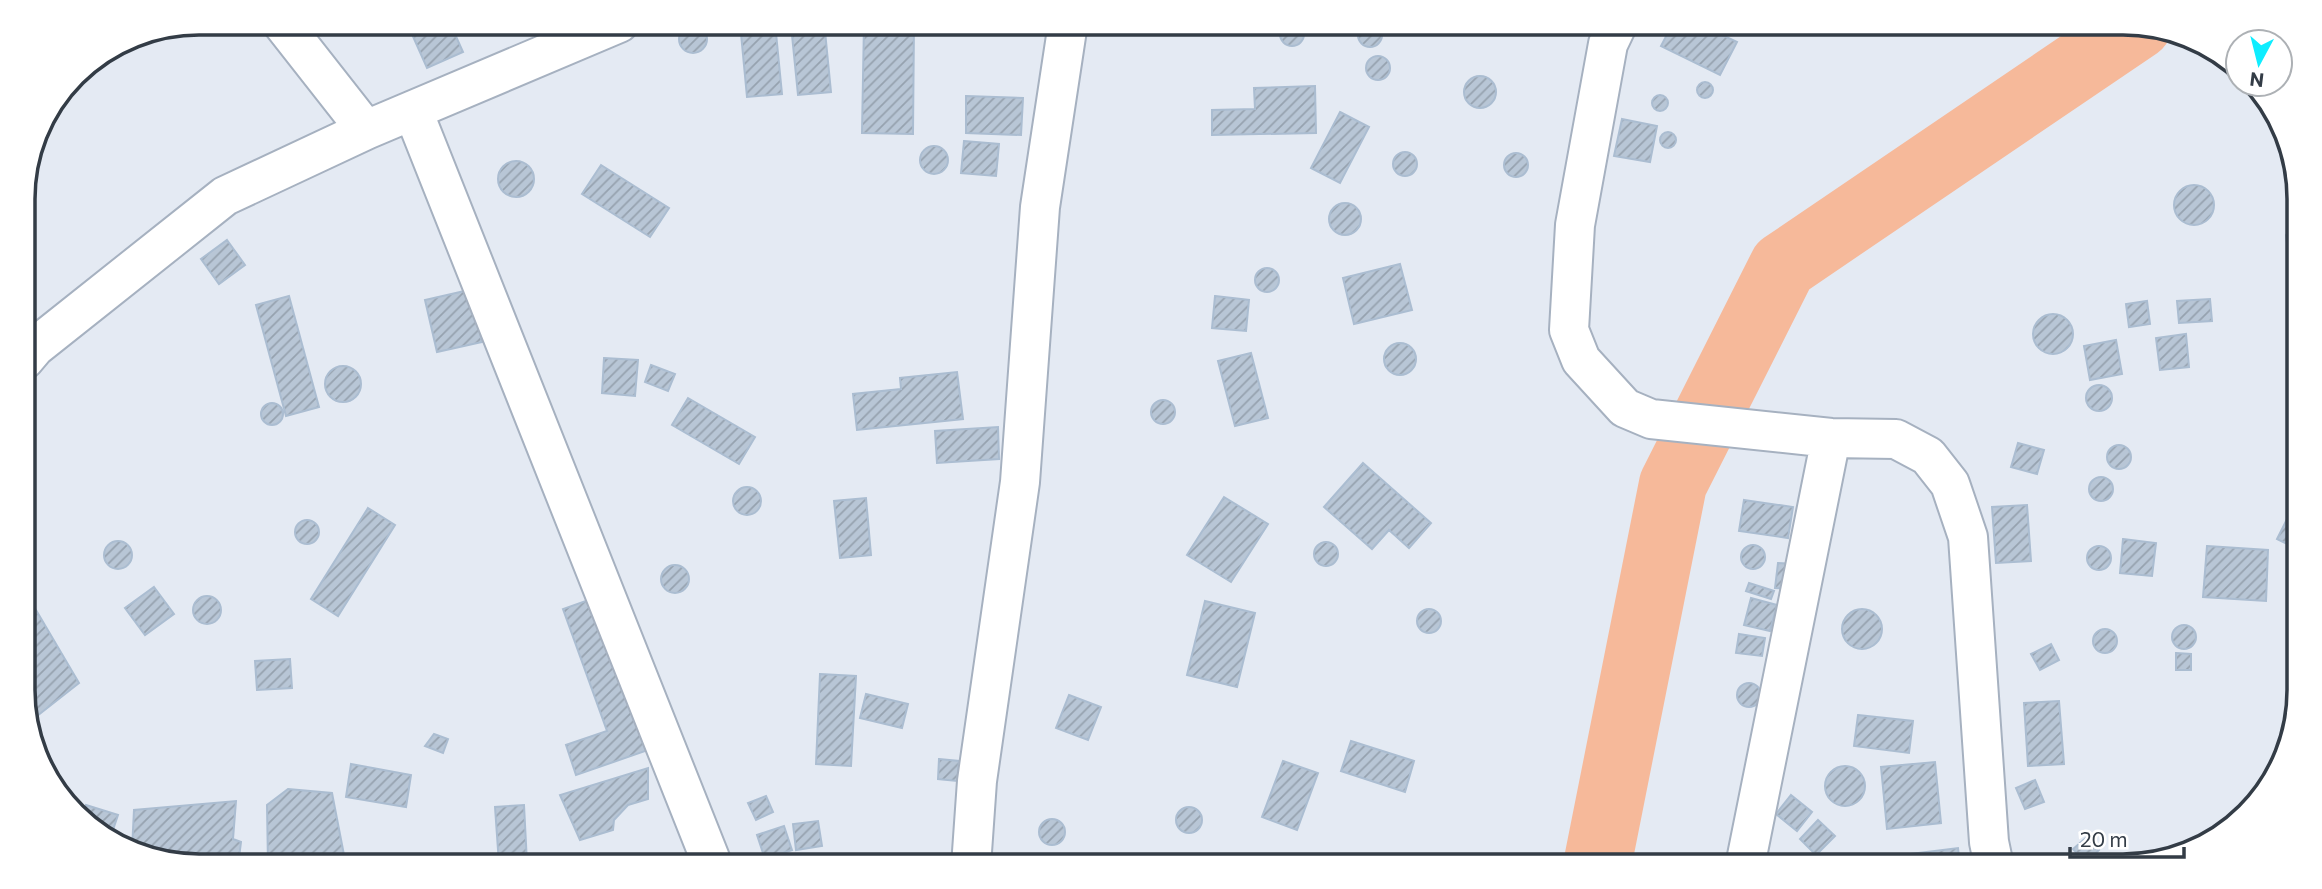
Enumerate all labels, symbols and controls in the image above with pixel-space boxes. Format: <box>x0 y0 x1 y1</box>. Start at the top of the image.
north arrow <box>2224 28 2294 98</box>
text: N <box>2248 68 2265 93</box>
scale bar <box>2070 816 2184 860</box>
text: 20 m <box>2080 826 2128 851</box>

